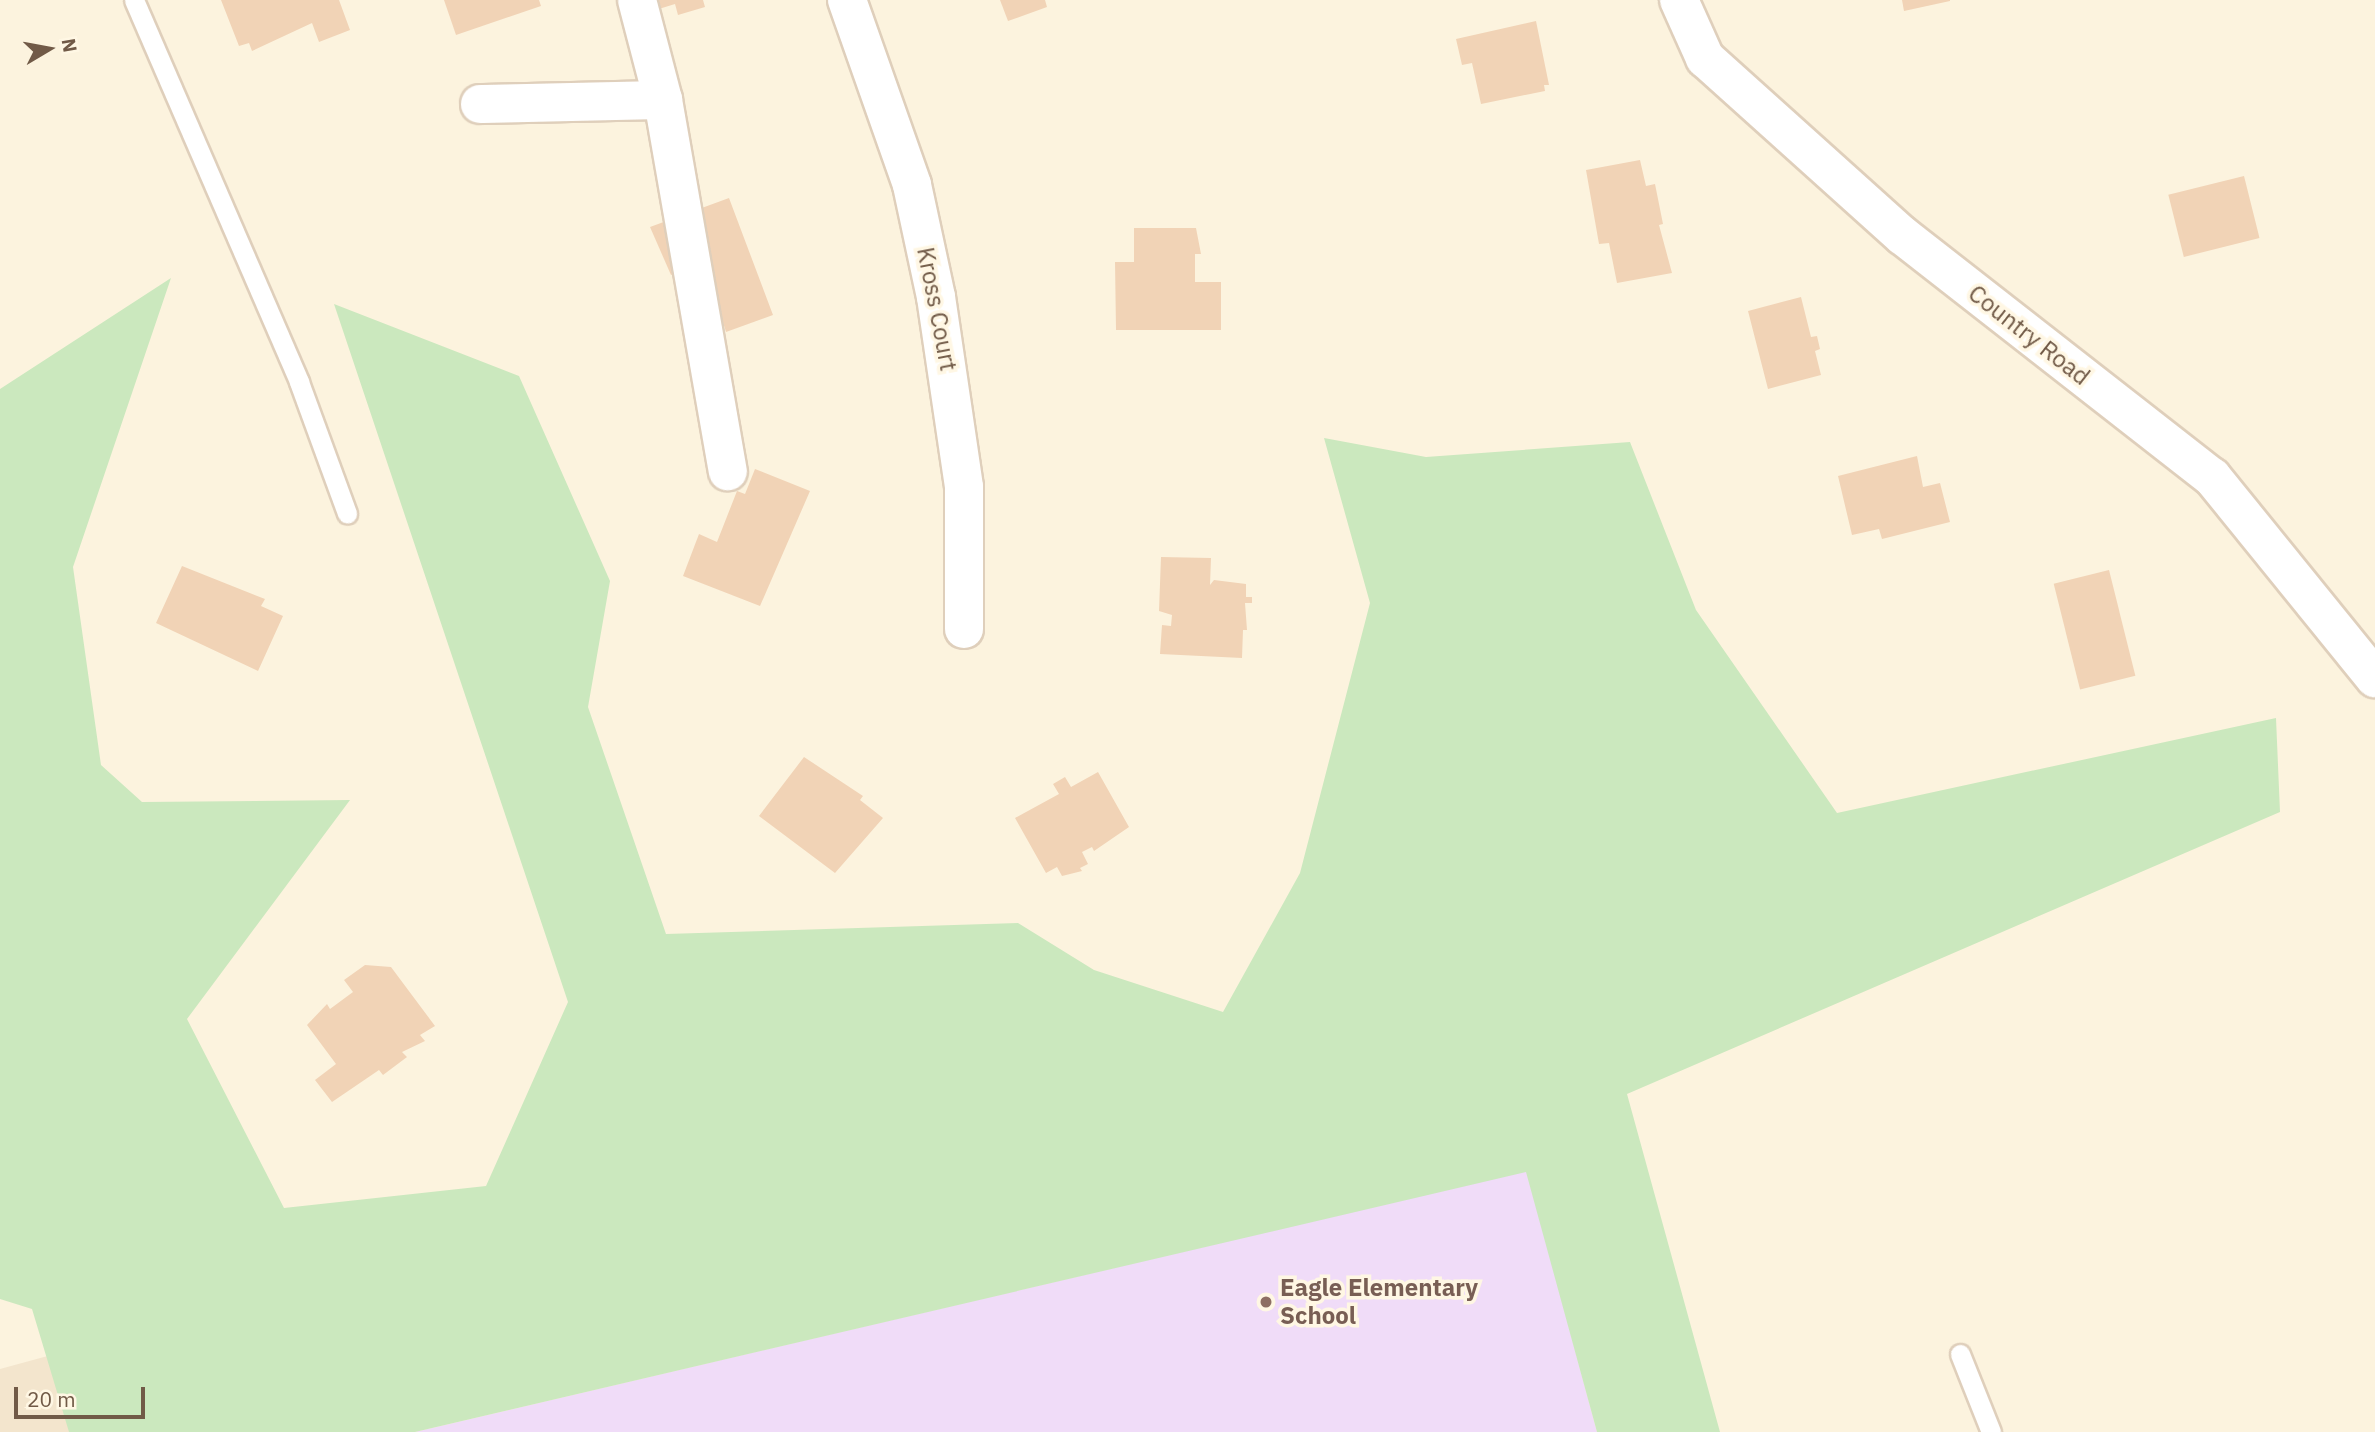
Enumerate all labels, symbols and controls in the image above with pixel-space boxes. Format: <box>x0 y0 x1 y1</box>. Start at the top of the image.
north arrow <box>14 14 84 84</box>
text: N <box>57 36 83 54</box>
street label: Kross Court <box>911 245 963 373</box>
street label: Country Road <box>1963 279 2095 391</box>
place label: Eagle Elementary School <box>1280 1274 1478 1330</box>
marker: Eagle Elementary School <box>1258 1294 1274 1310</box>
scale bar <box>18 1372 149 1416</box>
text: 20 m <box>27 1385 76 1413</box>

